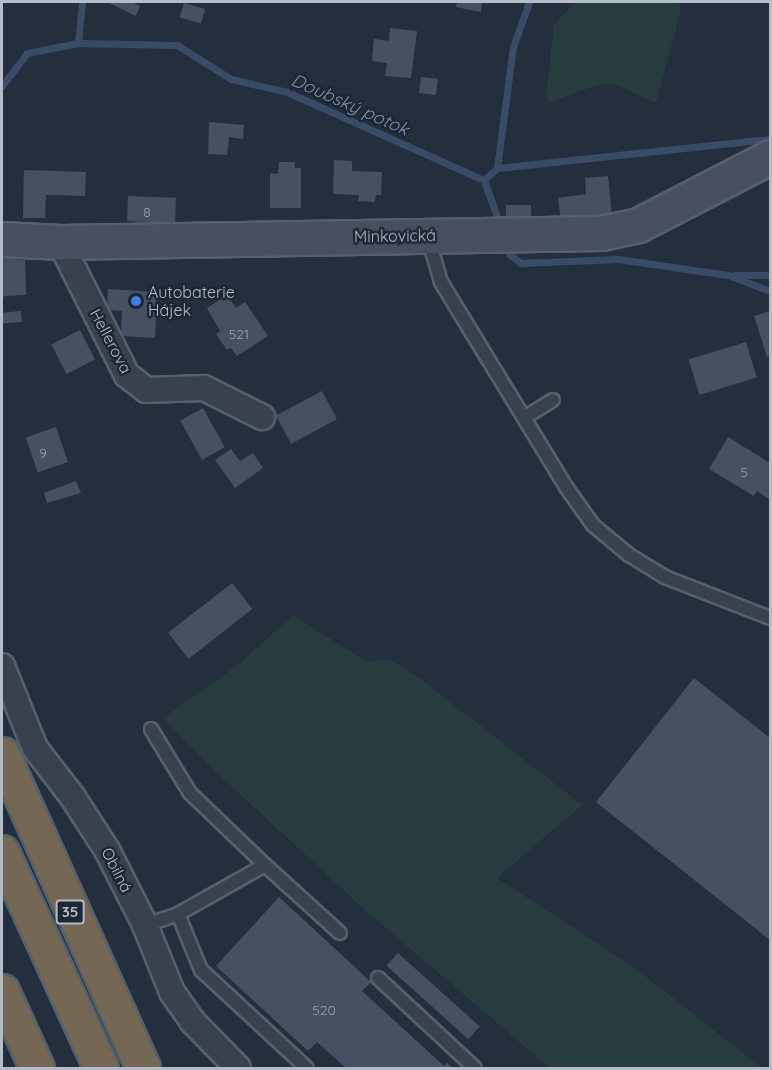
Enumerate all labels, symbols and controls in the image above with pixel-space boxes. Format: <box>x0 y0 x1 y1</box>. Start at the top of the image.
water label: Doubský potok <box>288 69 412 141</box>
house number: 8 <box>143 204 151 220</box>
street label: Minkovická <box>354 226 436 246</box>
place label: Autobaterie Hájek <box>148 282 235 320</box>
marker: Autobaterie Hájek <box>129 294 143 308</box>
street label: Hellerova <box>86 305 136 377</box>
house number: 521 <box>229 326 249 342</box>
house number: 9 <box>39 445 47 461</box>
house number: 5 <box>740 464 748 480</box>
street label: Obilná <box>98 844 136 896</box>
road number: 35 <box>55 900 85 924</box>
house number: 520 <box>312 1002 336 1018</box>

